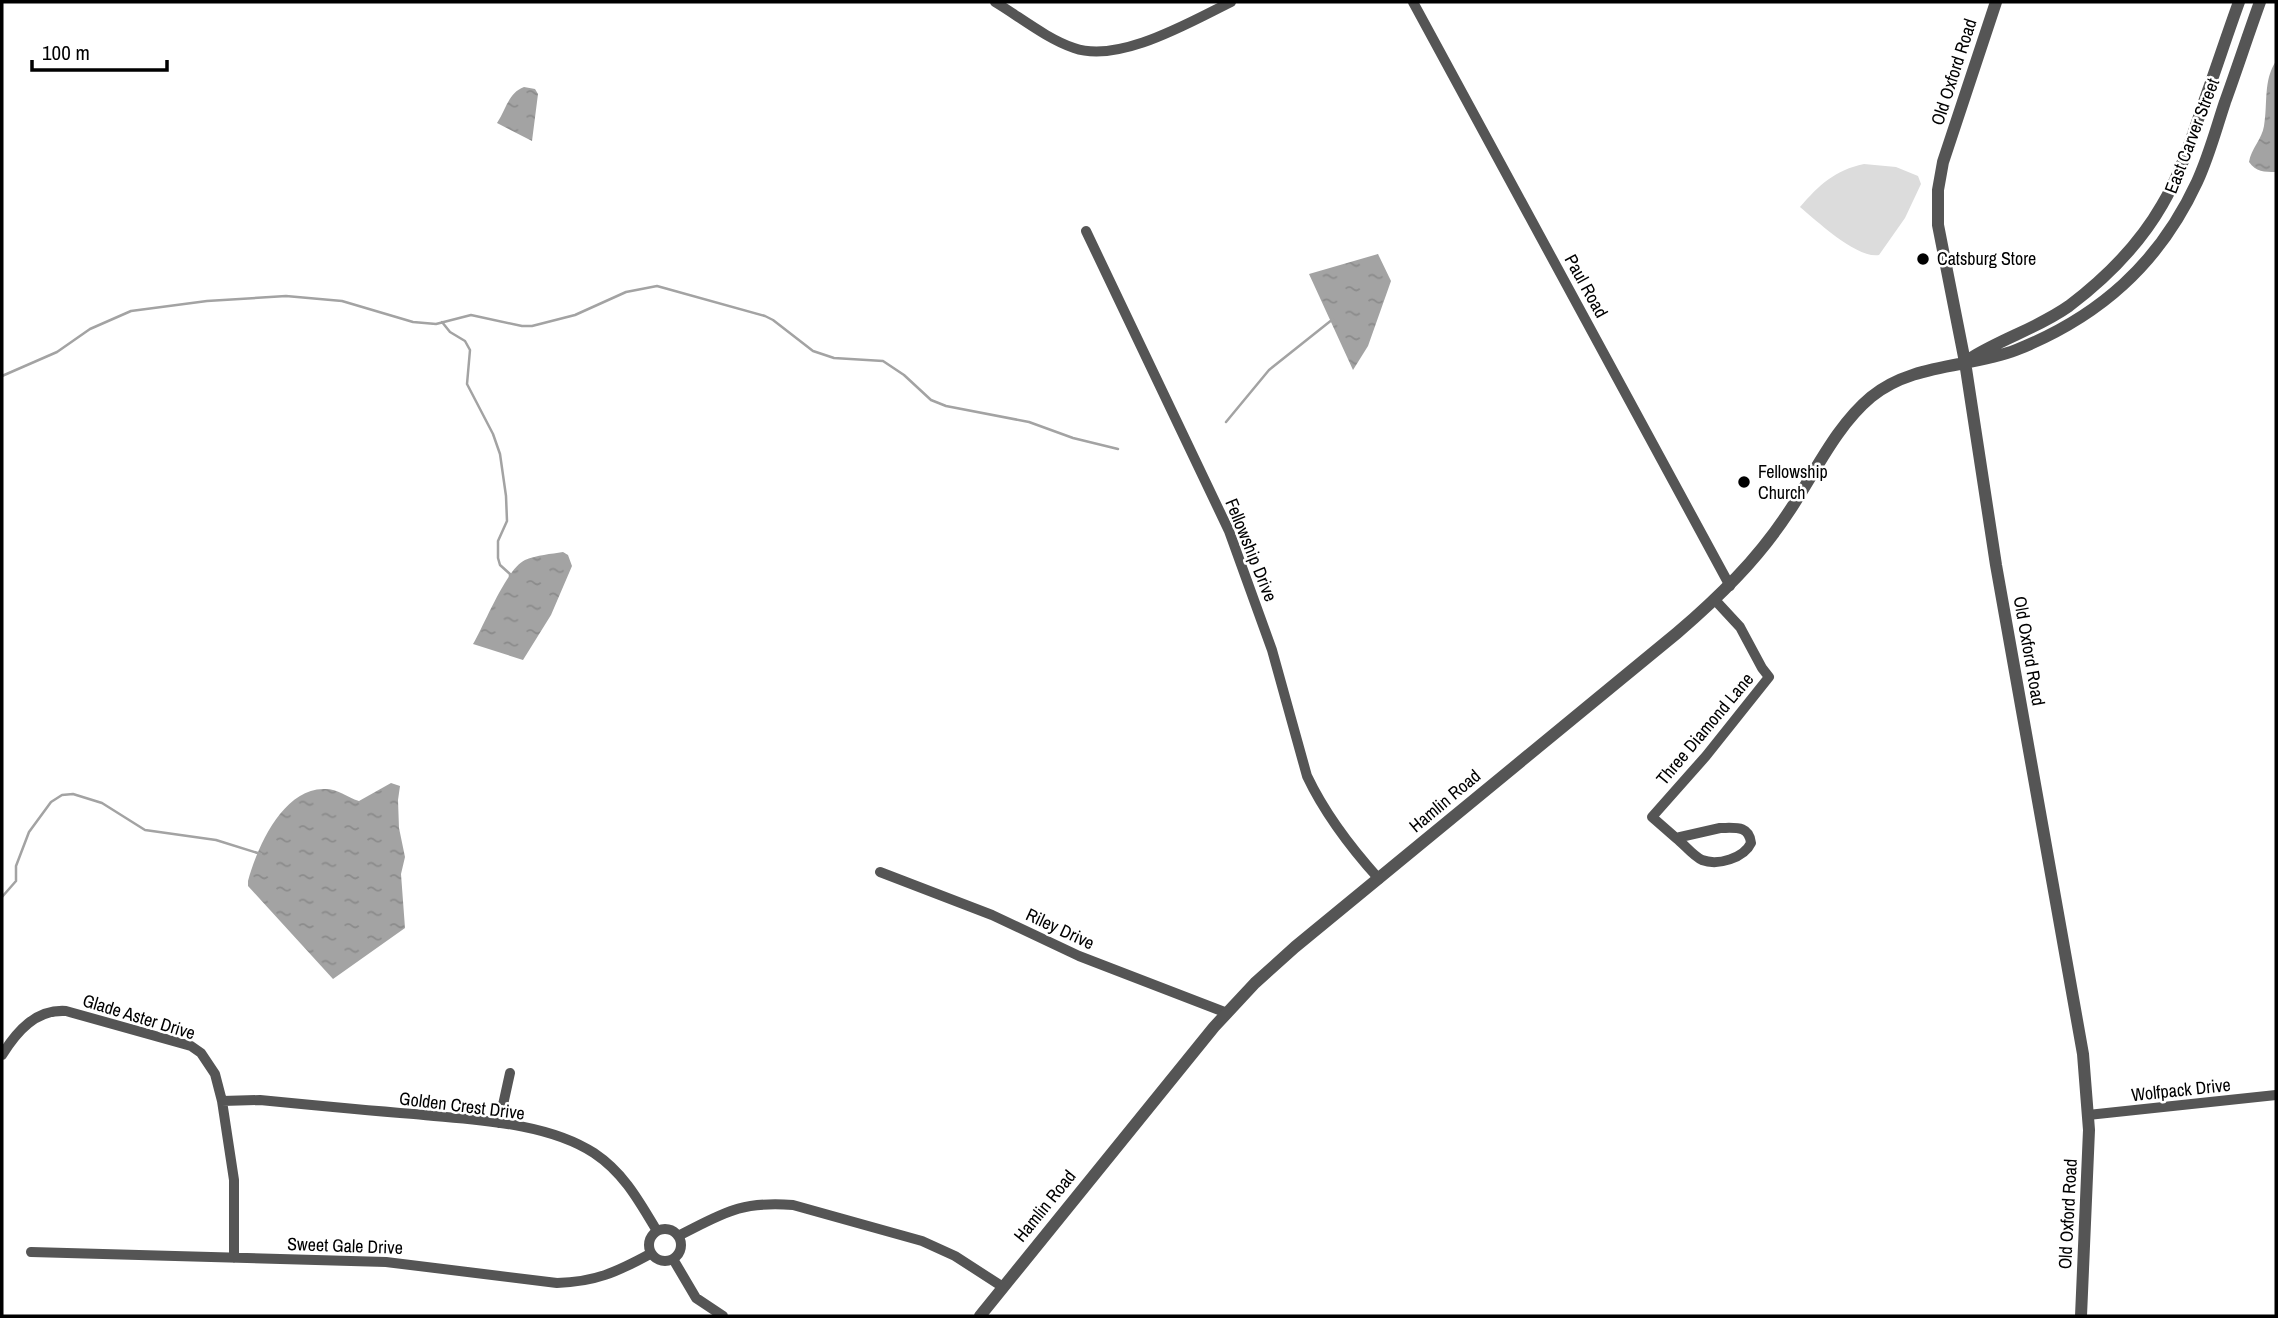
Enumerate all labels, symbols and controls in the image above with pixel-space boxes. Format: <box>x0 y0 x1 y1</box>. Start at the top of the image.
street label: Old Oxford Road <box>1925 15 1983 128</box>
scale bar <box>32 28 166 72</box>
text: 100 m <box>42 38 90 67</box>
street label: East Carver Street <box>2158 75 2225 197</box>
place label: Catsburg Store <box>1937 246 2036 271</box>
street label: Paul Road <box>1559 250 1614 322</box>
marker: Catsburg Store <box>1915 251 1931 267</box>
place label: Fellowship Church <box>1758 459 1828 505</box>
marker: Fellowship Church <box>1736 474 1752 490</box>
street label: Fellowship Drive <box>1219 495 1284 605</box>
street label: Old Oxford Road <box>2008 594 2051 708</box>
street label: Three Diamond Lane <box>1650 667 1759 790</box>
street label: Hamlin Road <box>1404 763 1486 838</box>
street label: Riley Drive <box>1022 902 1099 955</box>
street label: Glade Aster Drive <box>80 988 199 1046</box>
street label: Wolfpack Drive <box>2130 1072 2232 1107</box>
street label: Golden Crest Drive <box>398 1085 526 1126</box>
street label: Old Oxford Road <box>2052 1158 2083 1270</box>
street label: Hamlin Road <box>1008 1164 1081 1247</box>
street label: Sweet Gale Drive <box>287 1231 403 1260</box>

